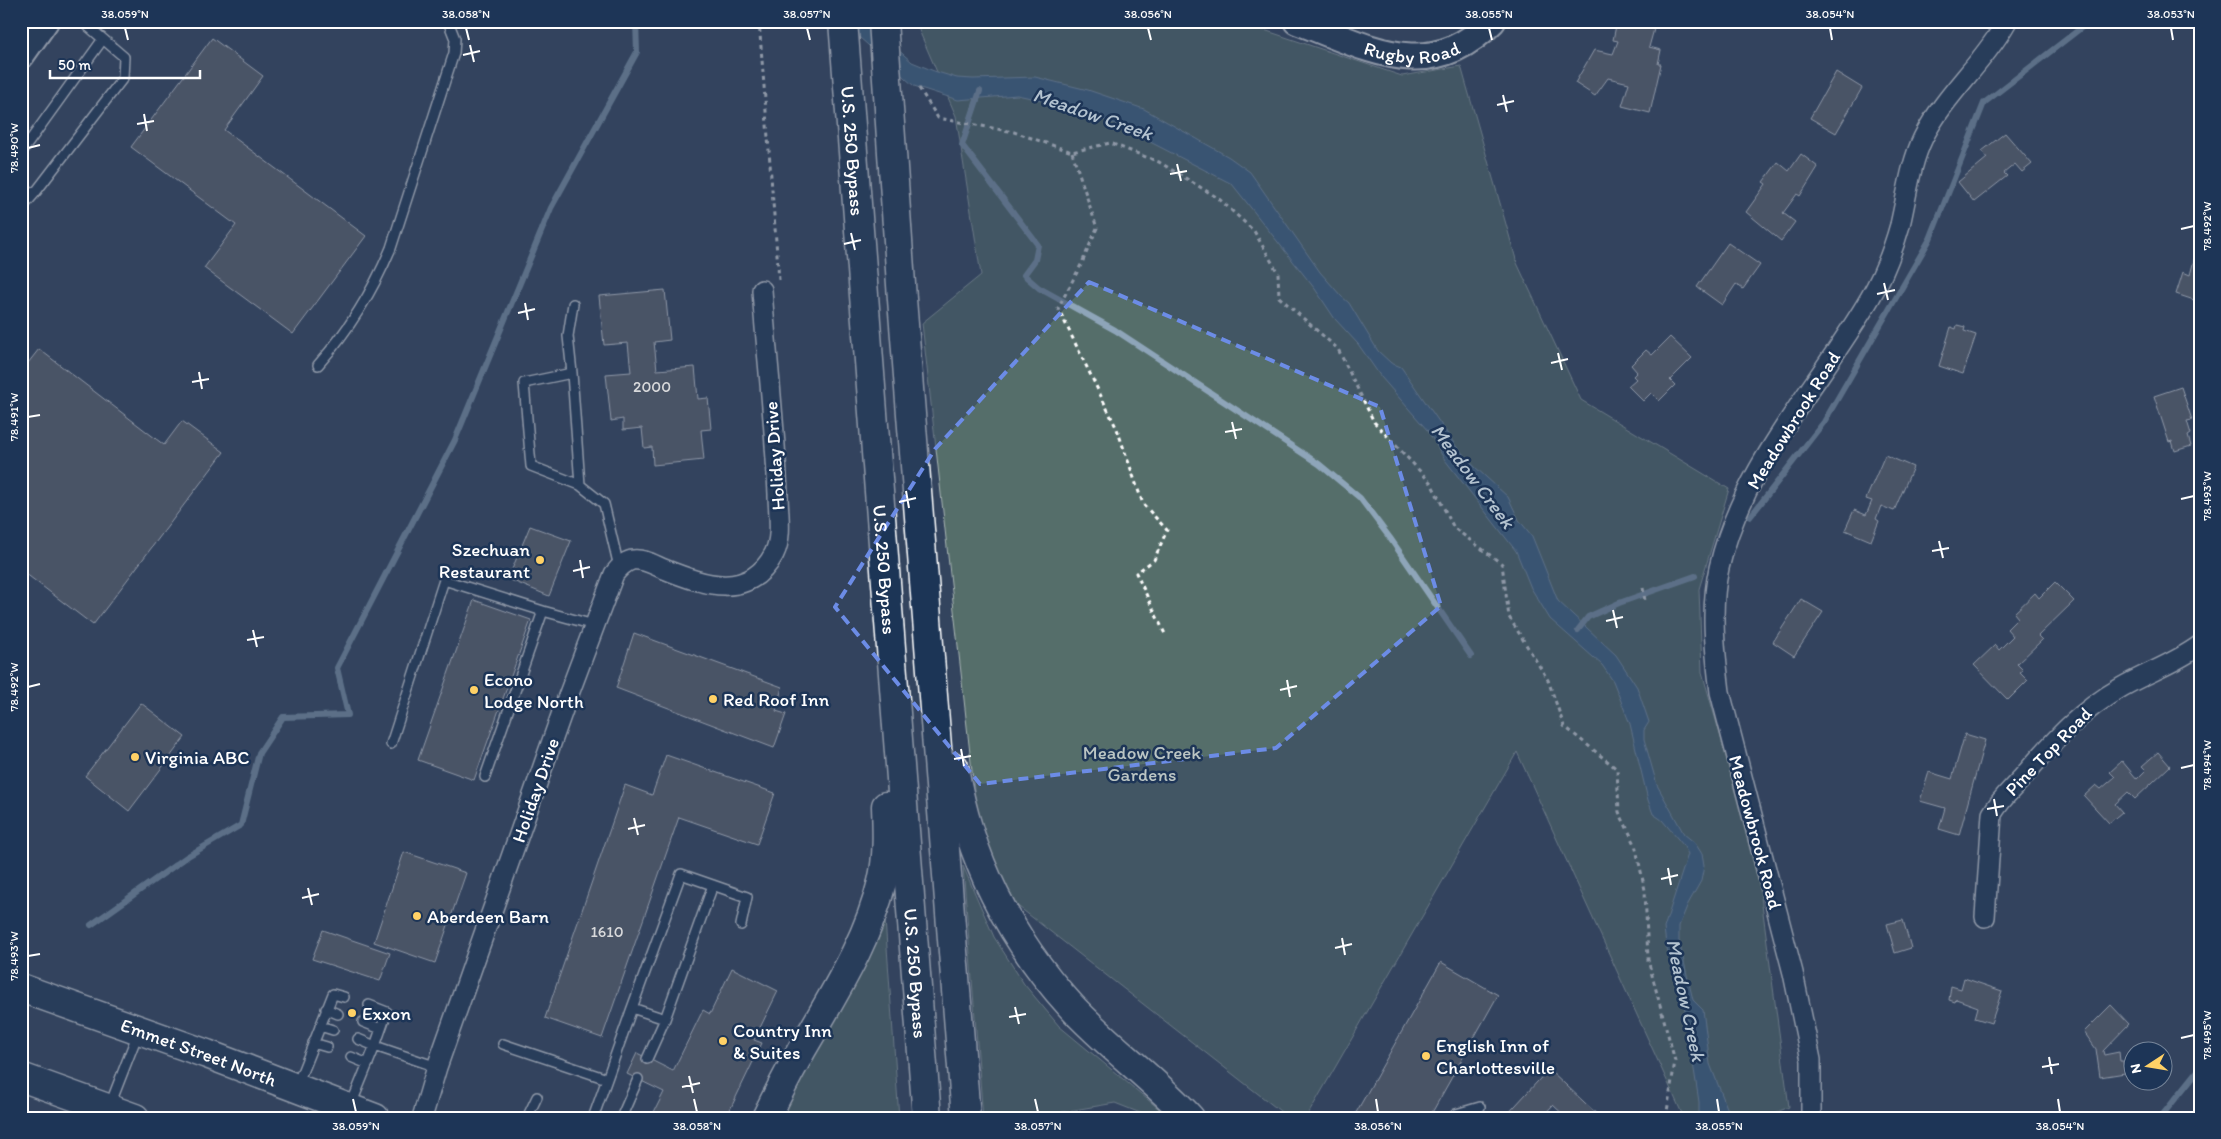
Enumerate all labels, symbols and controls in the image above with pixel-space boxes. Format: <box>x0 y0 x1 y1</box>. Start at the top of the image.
text: 38.059°N <box>101 7 149 21</box>
text: 38.058°N <box>442 7 490 21</box>
text: 38.057°N <box>783 7 831 21</box>
text: 38.056°N <box>1124 7 1172 21</box>
text: 38.055°N <box>1465 7 1513 21</box>
text: 38.054°N <box>1806 7 1854 21</box>
text: 38.053°N <box>2147 7 2195 21</box>
street label: Rugby Road <box>1361 36 1464 69</box>
scale bar <box>50 48 200 80</box>
text: 50 m <box>58 56 91 74</box>
water label: Meadow Creek <box>1030 82 1157 146</box>
street label: U.S. 250 Bypass <box>836 85 869 217</box>
text: 78.490°W <box>7 123 21 173</box>
text: 78.492°W <box>2200 201 2214 251</box>
street label: Meadowbrook Road <box>1742 346 1846 494</box>
house number: 2000 <box>633 377 671 396</box>
text: 78.491°W <box>7 393 21 441</box>
street label: Holiday Drive <box>759 401 790 511</box>
water label: Meadow Creek <box>1426 419 1521 534</box>
text: 78.493°W <box>2200 471 2214 521</box>
street label: U.S. 250 Bypass <box>868 504 901 635</box>
place label: Szechuan Restaurant <box>439 538 530 583</box>
marker: Szechuan Restaurant <box>534 554 546 566</box>
text: 78.492°W <box>7 662 21 712</box>
place label: Econo Lodge North <box>484 668 584 713</box>
marker: Econo Lodge North <box>468 684 480 696</box>
place label: Red Roof Inn <box>723 688 830 711</box>
marker: Red Roof Inn <box>707 693 719 705</box>
street label: Pine Top Road <box>2000 702 2097 801</box>
street label: Holiday Drive <box>507 735 564 846</box>
text: 78.494°W <box>2200 740 2214 790</box>
park label: Meadow Creek Gardens <box>1083 741 1201 786</box>
place label: Virginia ABC <box>145 746 250 769</box>
marker: Virginia ABC <box>129 751 141 763</box>
street label: Meadowbrook Road <box>1724 753 1787 912</box>
place label: Aberdeen Barn <box>427 905 549 928</box>
street label: U.S. 250 Bypass <box>899 907 932 1039</box>
marker: Aberdeen Barn <box>411 910 423 922</box>
house number: 1610 <box>590 922 624 941</box>
text: 78.493°W <box>7 931 21 981</box>
water label: Meadow Creek <box>1661 937 1711 1065</box>
place label: Exxon <box>362 1002 411 1025</box>
marker: Exxon <box>346 1007 358 1019</box>
text: 78.495°W <box>2200 1010 2214 1060</box>
street label: Emmet Street North <box>118 1013 280 1091</box>
place label: Country Inn & Suites <box>733 1019 832 1064</box>
place label: English Inn of Charlottesville <box>1436 1034 1555 1079</box>
marker: Country Inn & Suites <box>717 1035 729 1047</box>
north arrow <box>2124 1042 2174 1092</box>
marker: English Inn of Charlottesville <box>1420 1050 1432 1062</box>
text: N <box>2126 1062 2145 1075</box>
text: 38.059°N <box>332 1119 380 1133</box>
text: 38.058°N <box>673 1119 721 1133</box>
text: 38.057°N <box>1014 1119 1062 1133</box>
text: 38.056°N <box>1354 1119 1402 1133</box>
text: 38.055°N <box>1695 1119 1743 1133</box>
text: 38.054°N <box>2036 1119 2084 1133</box>

